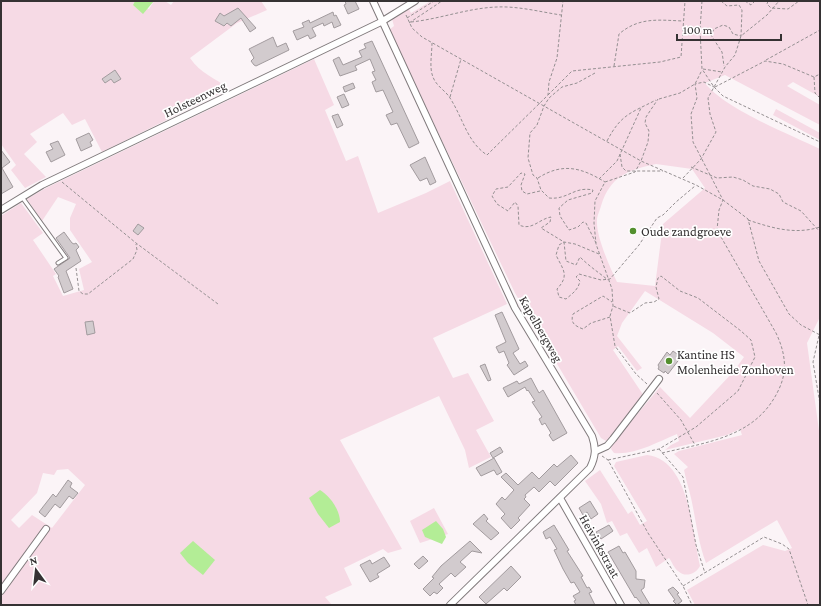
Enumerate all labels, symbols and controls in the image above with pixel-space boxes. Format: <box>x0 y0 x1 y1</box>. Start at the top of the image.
scale bar <box>677 16 781 42</box>
text: 100 m <box>683 23 713 37</box>
street label: Holsteenweg <box>161 77 229 121</box>
place label: Oude zandgroeve <box>641 224 732 239</box>
marker: Oude zandgroeve <box>628 226 638 236</box>
street label: Kapelbergweg <box>516 293 566 365</box>
place label: Kantine HS Molenheide Zonhoven <box>677 347 794 377</box>
marker: Kantine HS Molenheide Zonhoven <box>664 356 674 366</box>
street label: Heivinkstraat <box>576 512 624 581</box>
north arrow <box>16 550 56 590</box>
text: N <box>28 553 39 567</box>

